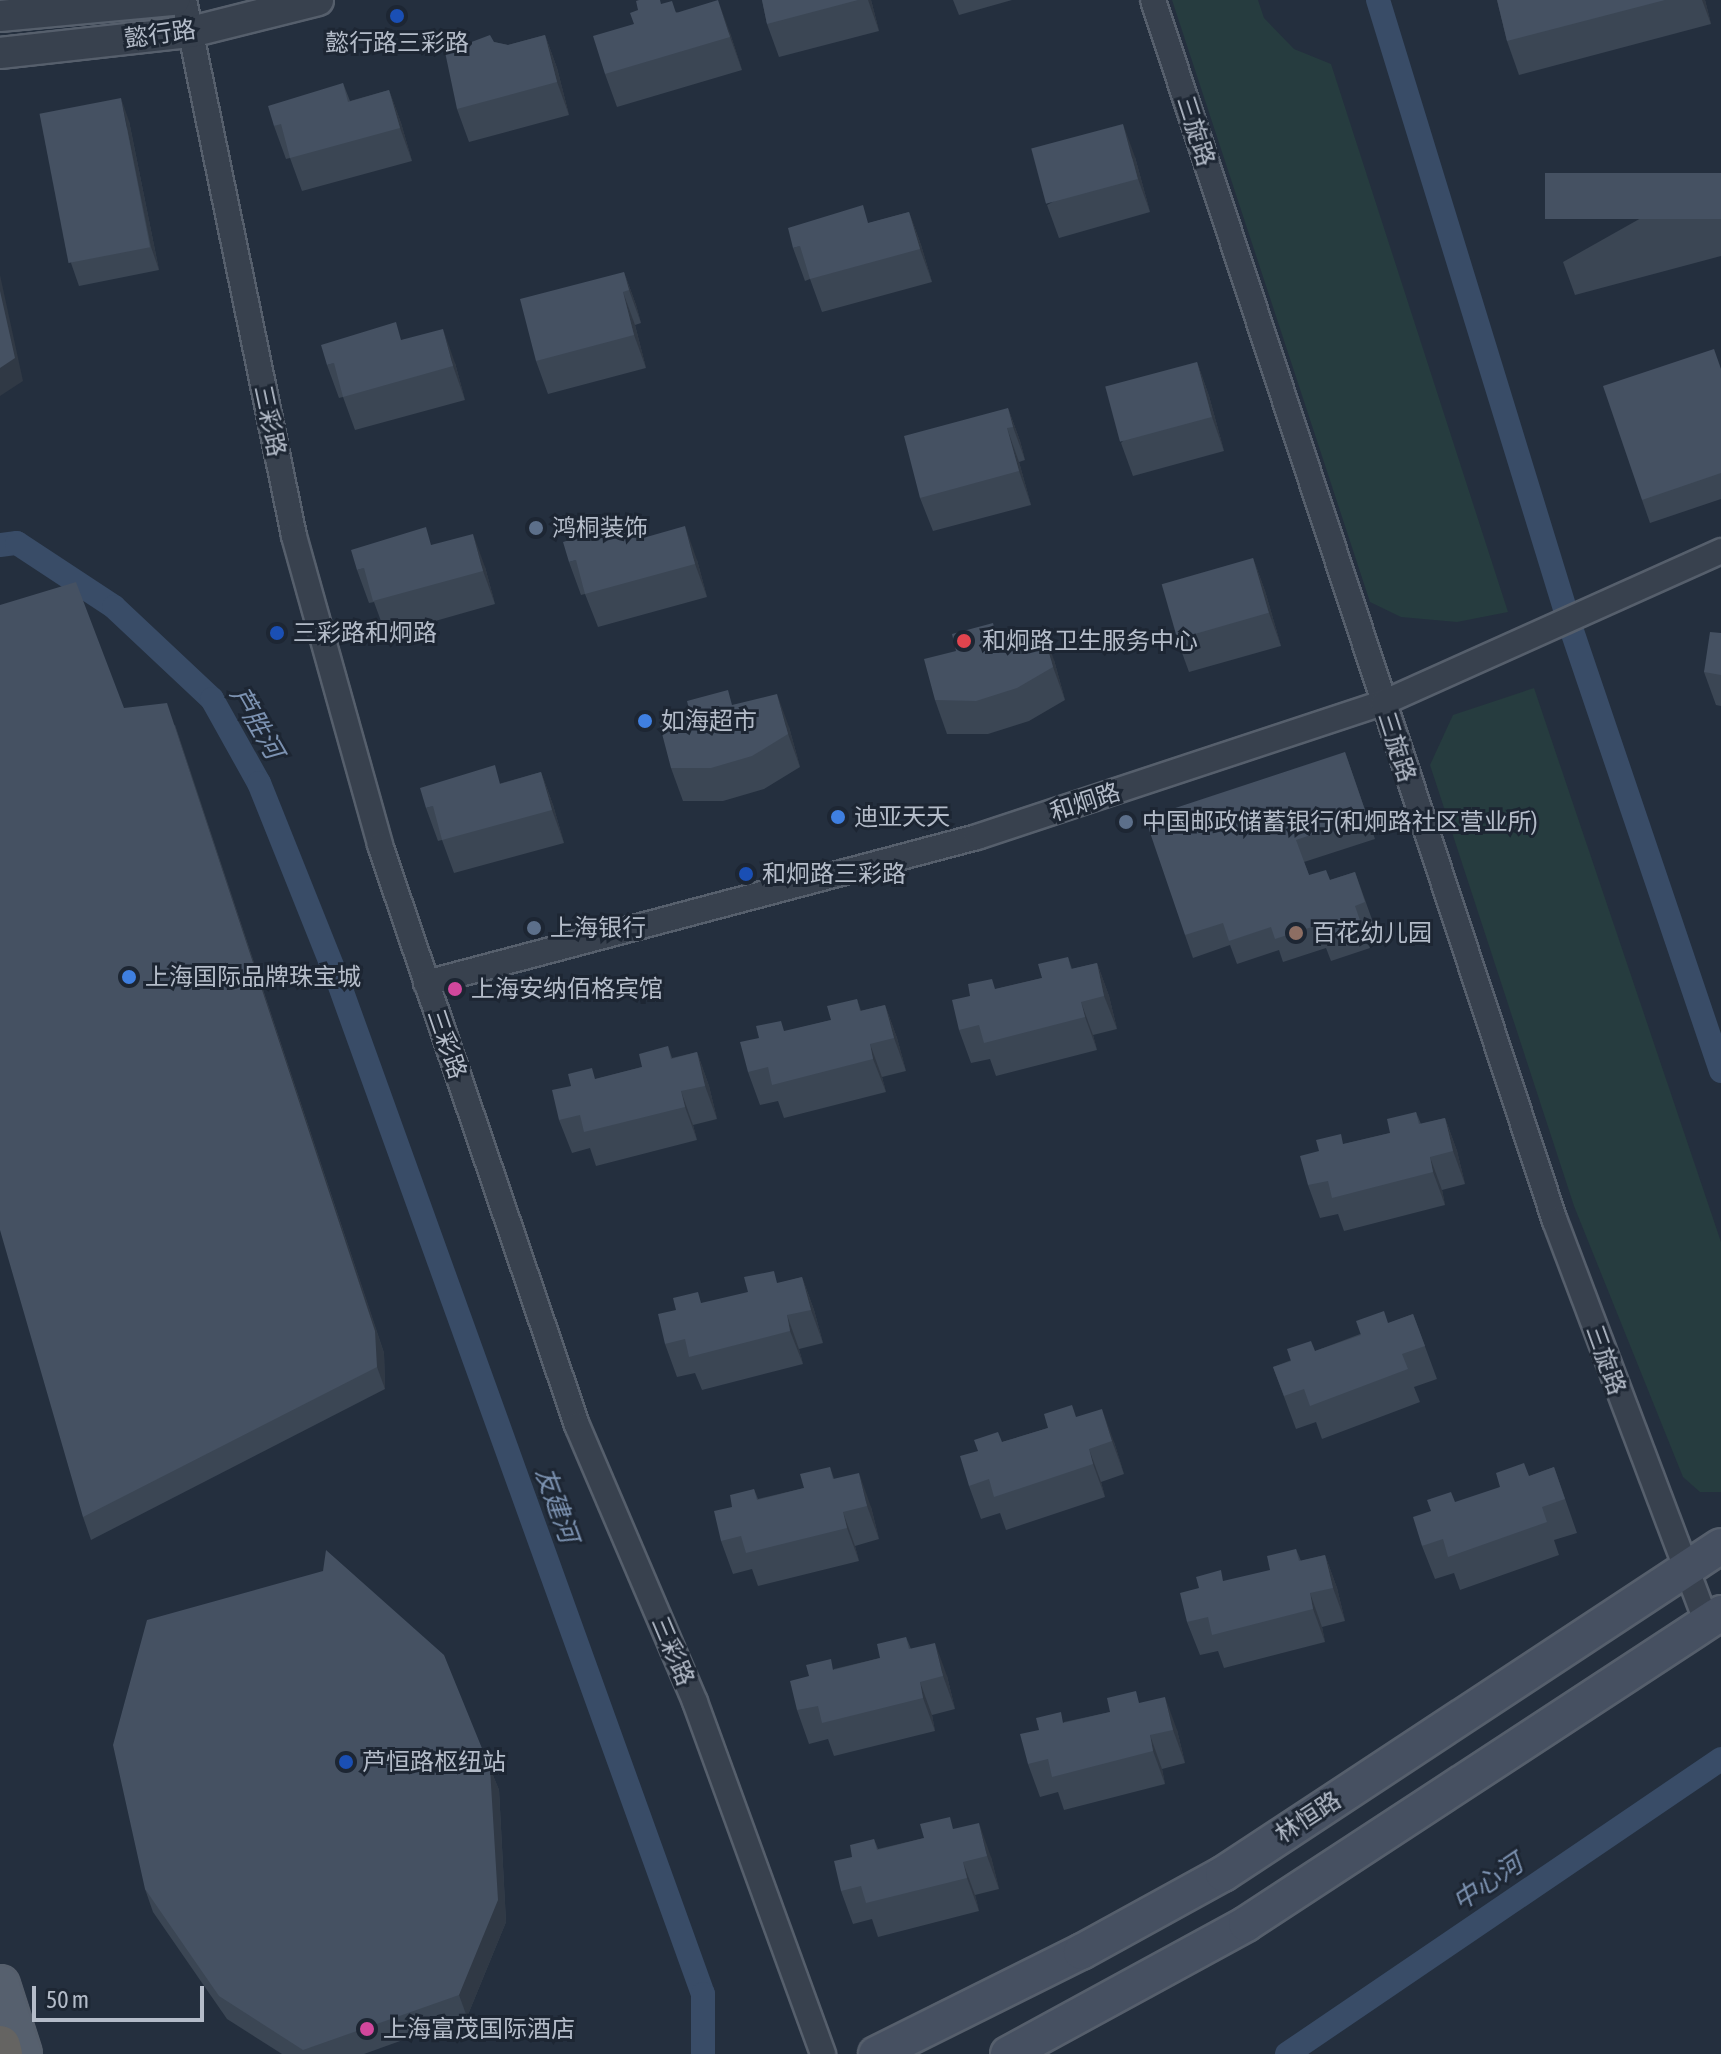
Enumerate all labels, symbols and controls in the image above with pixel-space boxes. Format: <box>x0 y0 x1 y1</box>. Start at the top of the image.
marker: 懿行路三彩路 <box>388 7 406 25</box>
street label: 懿行路 <box>122 15 198 53</box>
place label: 懿行路三彩路 <box>325 29 469 57</box>
street label: 三旋路 <box>1171 92 1221 170</box>
street label: 三彩路 <box>248 383 292 459</box>
place label: 鸿桐装饰 <box>552 514 648 542</box>
marker: 鸿桐装饰 <box>527 519 545 537</box>
place label: 三彩路和炯路 <box>293 619 437 647</box>
marker: 三彩路和炯路 <box>268 624 286 642</box>
place label: 和炯路卫生服务中心 <box>982 627 1198 655</box>
marker: 和炯路卫生服务中心 <box>953 630 975 652</box>
water label: 芦胜河 <box>223 681 289 765</box>
place label: 如海超市 <box>661 707 757 735</box>
street label: 三旋路 <box>1372 708 1422 786</box>
marker: 如海超市 <box>636 712 654 730</box>
street label: 和炯路 <box>1046 777 1124 827</box>
place label: 迪亚天天 <box>854 803 950 831</box>
marker: 迪亚天天 <box>829 808 847 826</box>
place label: 中国邮政储蓄银行(和炯路社区营业所) <box>1142 808 1538 836</box>
marker: 中国邮政储蓄银行(和炯路社区营业所) <box>1117 813 1135 831</box>
place label: 和炯路三彩路 <box>762 860 906 888</box>
marker: 和炯路三彩路 <box>737 865 755 883</box>
place label: 上海银行 <box>550 914 646 942</box>
marker: 上海银行 <box>525 919 543 937</box>
place label: 百花幼儿园 <box>1312 919 1432 947</box>
marker: 百花幼儿园 <box>1287 924 1305 942</box>
place label: 上海国际品牌珠宝城 <box>145 963 361 991</box>
marker: 上海国际品牌珠宝城 <box>120 968 138 986</box>
place label: 上海安纳佰格宾馆 <box>471 975 663 1003</box>
marker: 上海安纳佰格宾馆 <box>446 980 464 998</box>
street label: 三彩路 <box>422 1005 472 1083</box>
street label: 三旋路 <box>1580 1321 1632 1399</box>
water label: 友建河 <box>528 1463 584 1547</box>
street label: 三彩路 <box>646 1612 700 1690</box>
place label: 芦恒路枢纽站 <box>362 1748 506 1776</box>
marker: 芦恒路枢纽站 <box>337 1753 355 1771</box>
street label: 林恒路 <box>1270 1785 1346 1849</box>
water label: 中心河 <box>1447 1848 1529 1918</box>
scale bar <box>36 1970 208 2020</box>
text: 50 m <box>46 1986 89 2013</box>
place label: 上海富茂国际酒店 <box>383 2015 575 2043</box>
marker: 上海富茂国际酒店 <box>358 2020 376 2038</box>

